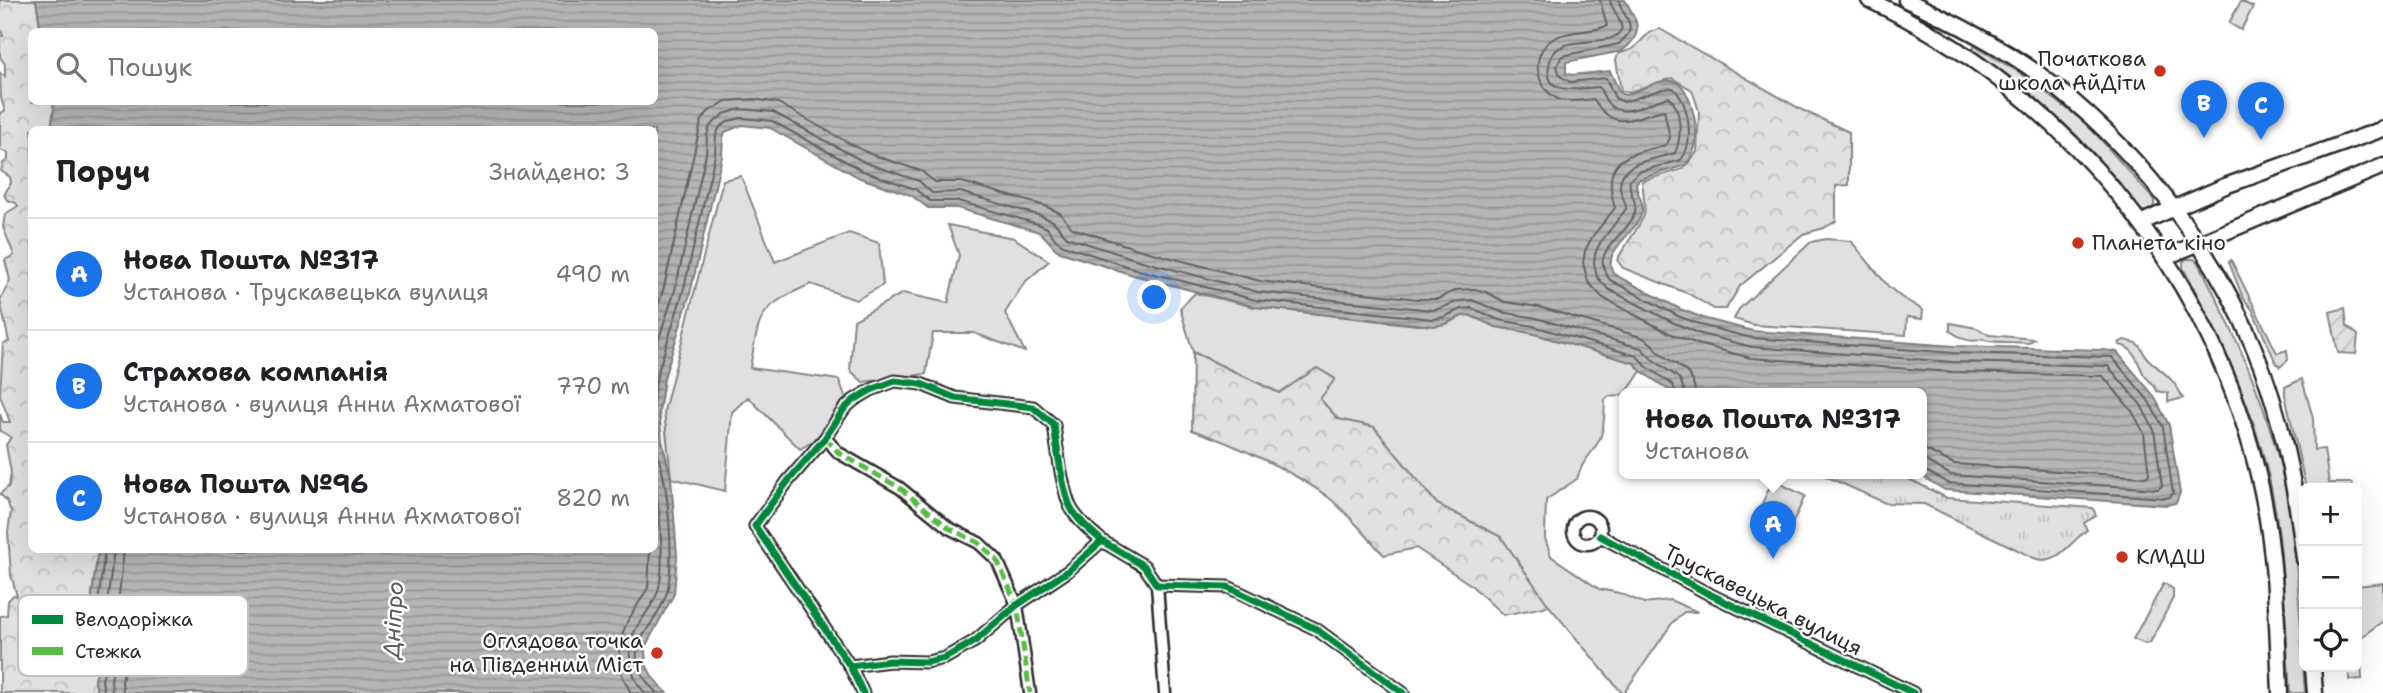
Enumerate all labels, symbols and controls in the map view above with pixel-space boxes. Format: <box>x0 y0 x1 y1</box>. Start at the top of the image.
search box <box>28 28 658 105</box>
place label: Початкова школа АйДіти <box>1998 45 2146 97</box>
icon: search <box>52 48 90 86</box>
text: Пошук <box>108 49 192 84</box>
marker: Початкова школа АйДіти <box>2152 63 2168 79</box>
pin: B <box>2181 80 2227 138</box>
pin: C <box>2238 82 2284 140</box>
text: Поруч <box>56 151 150 192</box>
text: Знайдено: 3 <box>489 157 630 187</box>
place label: Планета кіно <box>2092 229 2226 257</box>
marker: Планета кіно <box>2070 235 2086 251</box>
text: Нова Пошта №317 <box>123 242 379 277</box>
text: A <box>70 259 88 289</box>
text: 490 m <box>555 259 630 289</box>
text: Установа · Трускавецька вулиця <box>123 277 489 307</box>
your location <box>1137 280 1171 314</box>
text: Страхова компанія <box>123 354 388 389</box>
text: B <box>72 371 86 401</box>
text: 770 m <box>556 371 630 401</box>
popup <box>1619 388 1927 479</box>
text: Установа · вулиця Анни Ахматової <box>123 389 521 419</box>
text: Нова Пошта №317 <box>1645 401 1901 436</box>
text: Установа <box>1645 436 1749 466</box>
text: Нова Пошта №96 <box>123 466 369 501</box>
text: C <box>72 483 86 513</box>
text: 820 m <box>556 483 630 513</box>
map controls <box>2299 483 2362 672</box>
button: + <box>2299 483 2362 546</box>
text: Установа · вулиця Анни Ахматової <box>123 501 521 531</box>
pin: A <box>1750 501 1796 559</box>
street label: Трускавецька вулиця <box>1659 538 1867 662</box>
place label: КМДШ <box>2136 543 2206 571</box>
button: − <box>2299 546 2362 609</box>
marker: КМДШ <box>2114 549 2130 565</box>
water label: Дніпро <box>376 581 410 661</box>
legend <box>18 595 248 676</box>
text: Велодоріжка <box>75 607 193 632</box>
button: locate <box>2299 609 2362 672</box>
place label: Оглядова точка на Південний Міст <box>449 627 643 679</box>
text: Стежка <box>75 639 142 664</box>
marker: Оглядова точка на Південний Міст <box>649 645 665 661</box>

